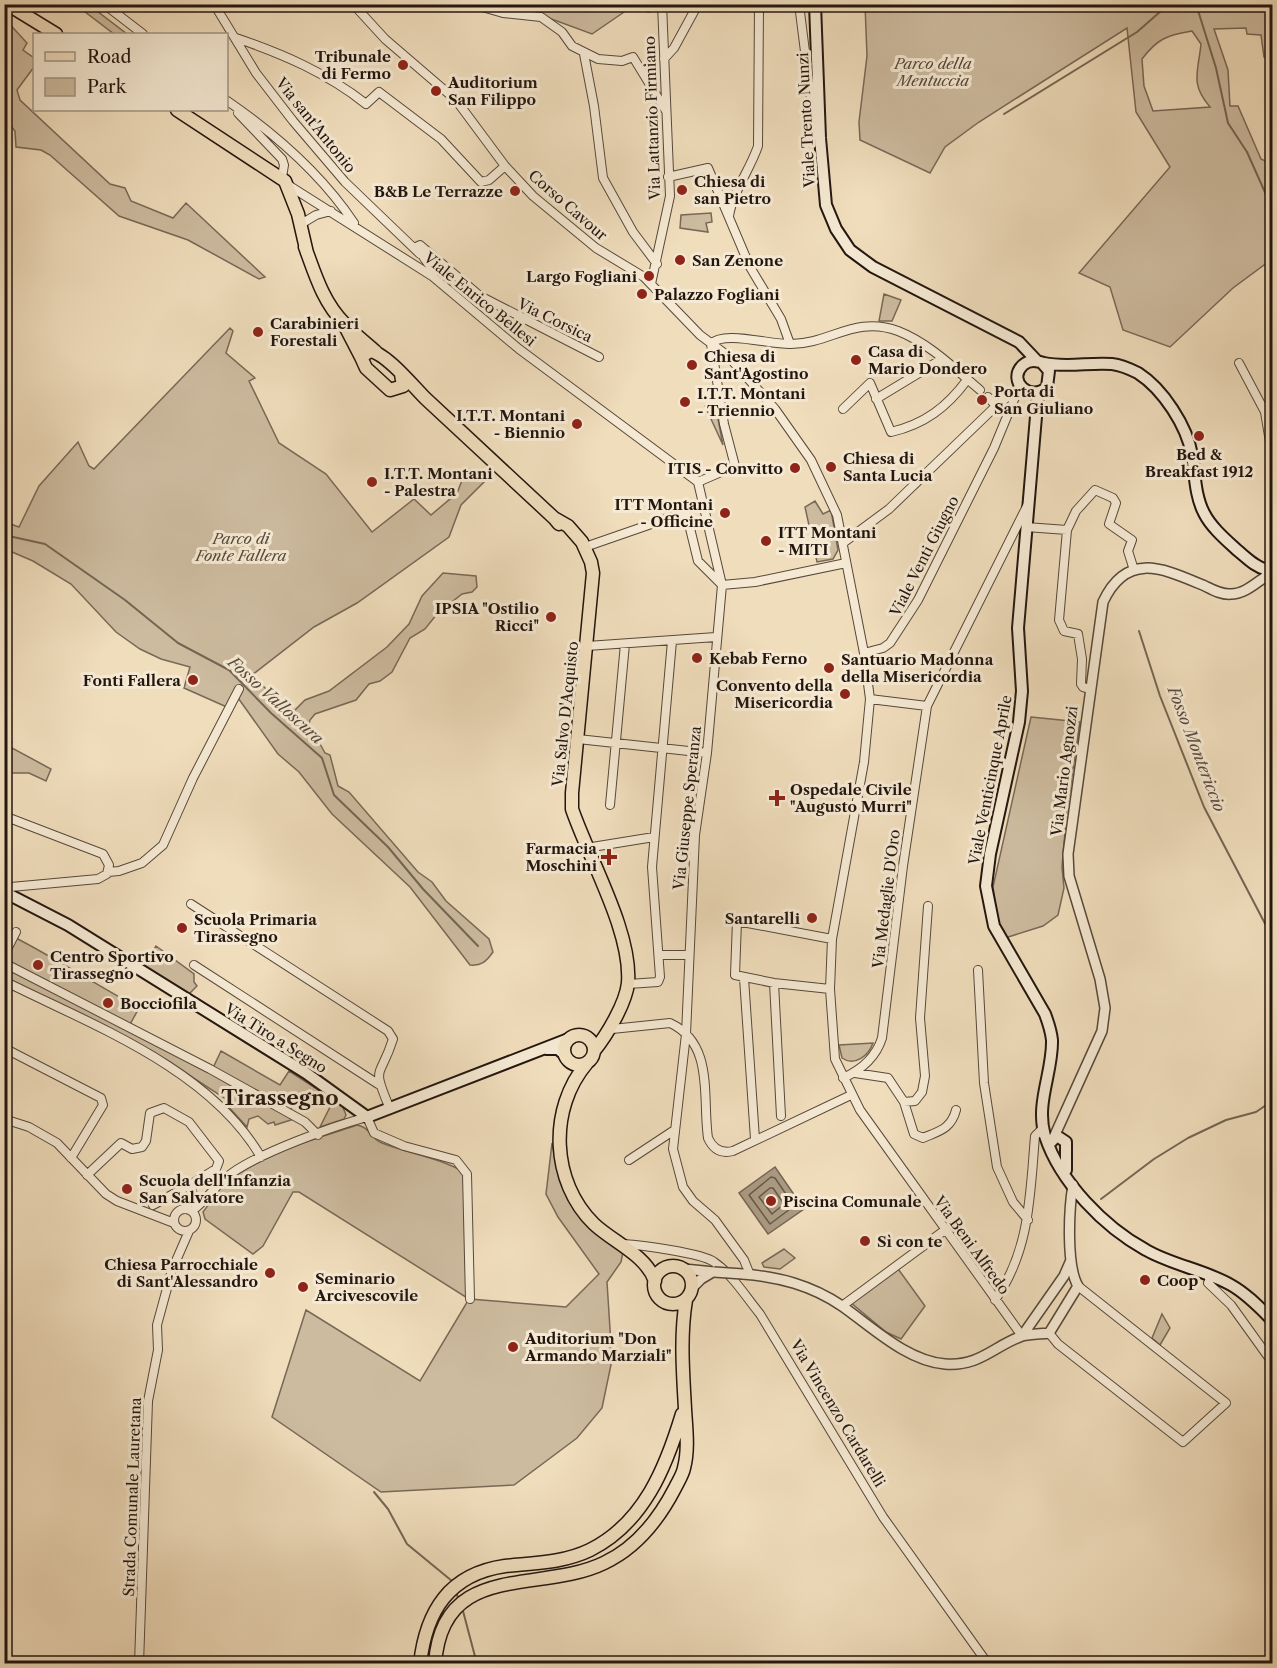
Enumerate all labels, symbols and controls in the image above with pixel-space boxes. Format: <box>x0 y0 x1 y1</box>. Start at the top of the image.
legend <box>33 33 228 111</box>
street label: Via Lattanzio Firmiano <box>640 36 664 201</box>
text: Road <box>87 46 132 68</box>
place label: Tribunale di Fermo <box>315 47 391 83</box>
street label: Viale Trento Nunzi <box>793 51 819 189</box>
park label: Parco della Mentuccia <box>893 54 972 90</box>
marker: Tribunale di Fermo <box>396 58 410 72</box>
street label: Via sant'Antonio <box>271 73 360 176</box>
place label: Auditorium San Filippo <box>447 73 538 109</box>
text: Park <box>87 76 128 98</box>
marker: Auditorium San Filippo <box>429 84 443 98</box>
street label: Corso Cavour <box>525 166 612 245</box>
place label: Chiesa di san Pietro <box>694 172 771 208</box>
place label: B&B Le Terrazze <box>374 182 503 201</box>
marker: Chiesa di san Pietro <box>675 183 689 197</box>
marker: B&B Le Terrazze <box>508 184 522 198</box>
street label: Viale Enrico Bellesi <box>419 247 540 350</box>
place label: San Zenone <box>692 251 783 270</box>
marker: San Zenone <box>673 253 687 267</box>
place label: Largo Fogliani <box>526 267 638 286</box>
marker: Largo Fogliani <box>642 269 656 283</box>
place label: Palazzo Fogliani <box>654 285 780 304</box>
marker: Palazzo Fogliani <box>635 287 649 301</box>
street label: Via Corsica <box>514 293 596 346</box>
place label: Carabinieri Forestali <box>270 314 360 350</box>
marker: Carabinieri Forestali <box>251 325 265 339</box>
place label: Casa di Mario Dondero <box>868 342 987 378</box>
place label: Chiesa di Sant'Agostino <box>704 347 809 383</box>
marker: Casa di Mario Dondero <box>849 353 863 367</box>
marker: Chiesa di Sant'Agostino <box>685 358 699 372</box>
place label: Porta di San Giuliano <box>994 382 1093 418</box>
place label: I.T.T. Montani - Triennio <box>697 384 806 420</box>
marker: Porta di San Giuliano <box>975 393 989 407</box>
marker: I.T.T. Montani - Triennio <box>678 395 692 409</box>
place label: I.T.T. Montani - Biennio <box>456 406 566 442</box>
marker: I.T.T. Montani - Biennio <box>570 417 584 431</box>
marker: Bed & Breakfast 1912 <box>1192 429 1206 443</box>
place label: Bed & Breakfast 1912 <box>1145 445 1253 481</box>
place label: Chiesa di Santa Lucia <box>843 449 933 485</box>
place label: ITIS - Convitto <box>668 459 783 478</box>
marker: Chiesa di Santa Lucia <box>824 460 838 474</box>
marker: ITIS - Convitto <box>788 461 802 475</box>
place label: I.T.T. Montani - Palestra <box>384 464 493 500</box>
marker: I.T.T. Montani - Palestra <box>365 475 379 489</box>
street label: Viale Venti Giugno <box>885 492 963 621</box>
place label: ITT Montani - Officine <box>615 495 714 531</box>
marker: ITT Montani - Officine <box>718 506 732 520</box>
place label: ITT Montani - MITI <box>778 523 877 559</box>
park label: Parco di Fonte Fallera <box>195 529 287 565</box>
marker: ITT Montani - MITI <box>759 534 773 548</box>
place label: IPSIA "Ostilio Ricci" <box>435 599 539 635</box>
marker: IPSIA "Ostilio Ricci" <box>544 610 558 624</box>
street label: Via Salvo D'Acquisto <box>548 640 582 789</box>
place label: Kebab Ferno <box>709 649 807 668</box>
place label: Santuario Madonna della Misericordia <box>841 650 994 686</box>
water label: Fosso Valloscura <box>223 651 328 748</box>
marker: Kebab Ferno <box>690 651 704 665</box>
marker: Santuario Madonna della Misericordia <box>822 661 836 675</box>
place label: Fonti Fallera <box>83 671 181 690</box>
marker: Fonti Fallera <box>186 673 200 687</box>
place label: Convento della Misericordia <box>716 676 833 712</box>
water label: Fosso Montericcio <box>1163 682 1230 815</box>
marker: Convento della Misericordia <box>838 687 852 701</box>
street label: Viale Venticinque Aprile <box>964 693 1016 868</box>
street label: Via Mario Agnozzi <box>1046 704 1081 838</box>
street label: Via Giuseppe Speranza <box>669 725 705 892</box>
place label: Ospedale Civile "Augusto Murri" <box>790 780 912 816</box>
marker: Ospedale Civile "Augusto Murri" <box>768 789 786 807</box>
street label: Via Medaglie D'Oro <box>868 828 904 971</box>
place label: Farmacia Moschini <box>525 839 598 875</box>
marker: Farmacia Moschini <box>602 850 616 864</box>
place label: Santarelli <box>725 909 801 928</box>
place label: Scuola Primaria Tirassegno <box>194 910 317 946</box>
marker: Santarelli <box>805 911 819 925</box>
marker: Scuola Primaria Tirassegno <box>175 921 189 935</box>
place label: Centro Sportivo Tirassegno <box>50 947 174 983</box>
marker: Centro Sportivo Tirassegno <box>31 958 45 972</box>
place label: Bocciofila <box>120 994 197 1013</box>
marker: Bocciofila <box>101 996 115 1010</box>
street label: Via Tiro a Segno <box>220 998 331 1077</box>
district label: Tirassegno <box>221 1085 339 1110</box>
place label: Scuola dell'Infanzia San Salvatore <box>139 1171 291 1207</box>
marker: Scuola dell'Infanzia San Salvatore <box>120 1182 134 1196</box>
street label: Via Beni Alfredo <box>929 1191 1014 1298</box>
place label: Piscina Comunale <box>783 1192 921 1211</box>
marker: Piscina Comunale <box>764 1194 778 1208</box>
place label: Sì con te <box>877 1232 943 1251</box>
marker: Sì con te <box>858 1234 872 1248</box>
place label: Chiesa Parrocchiale di Sant'Alessandro <box>104 1255 258 1291</box>
marker: Chiesa Parrocchiale di Sant'Alessandro <box>263 1266 277 1280</box>
place label: Seminario Arcivescovile <box>314 1269 418 1305</box>
place label: Coop <box>1157 1271 1198 1290</box>
marker: Coop <box>1138 1273 1152 1287</box>
marker: Seminario Arcivescovile <box>296 1280 310 1294</box>
place label: Auditorium "Don Armando Marziali" <box>524 1329 672 1365</box>
street label: Via Vincenzo Cardarelli <box>786 1335 890 1490</box>
marker: Auditorium "Don Armando Marziali" <box>506 1340 520 1354</box>
street label: Strada Comunale Lauretana <box>119 1397 145 1597</box>

